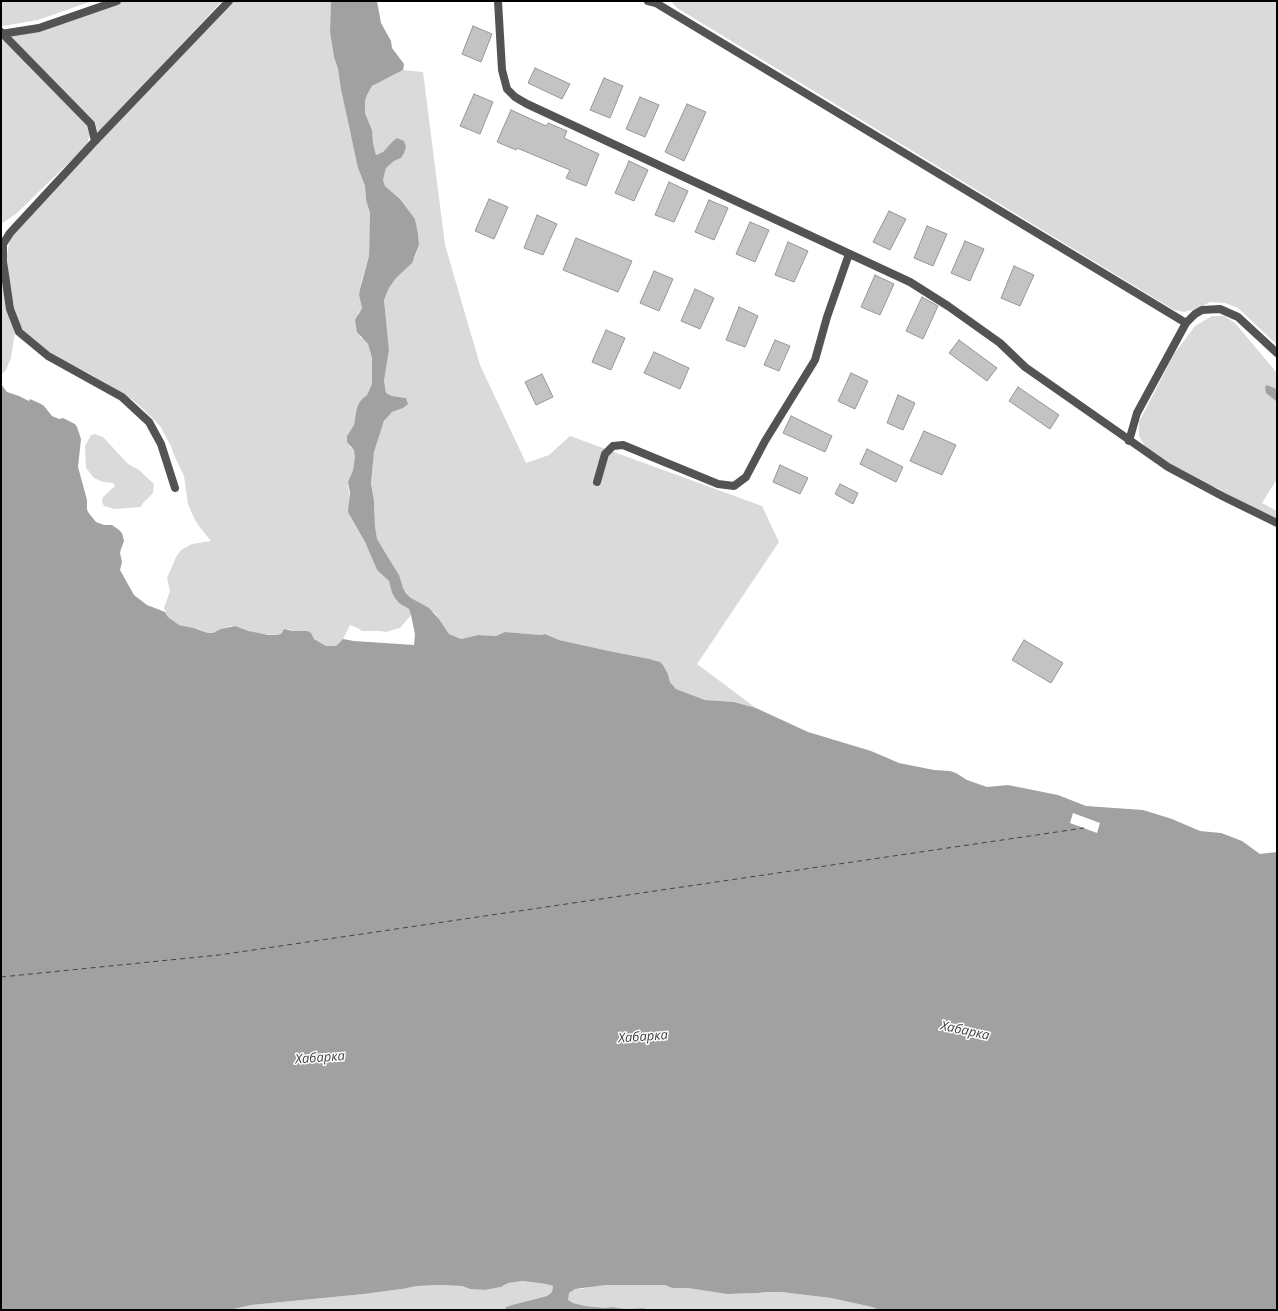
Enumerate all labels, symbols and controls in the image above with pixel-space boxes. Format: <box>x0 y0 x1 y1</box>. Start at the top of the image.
water label: Хабарка <box>939 1018 991 1044</box>
water label: Хабарка <box>618 1027 668 1047</box>
water label: Хабарка <box>295 1048 345 1068</box>

